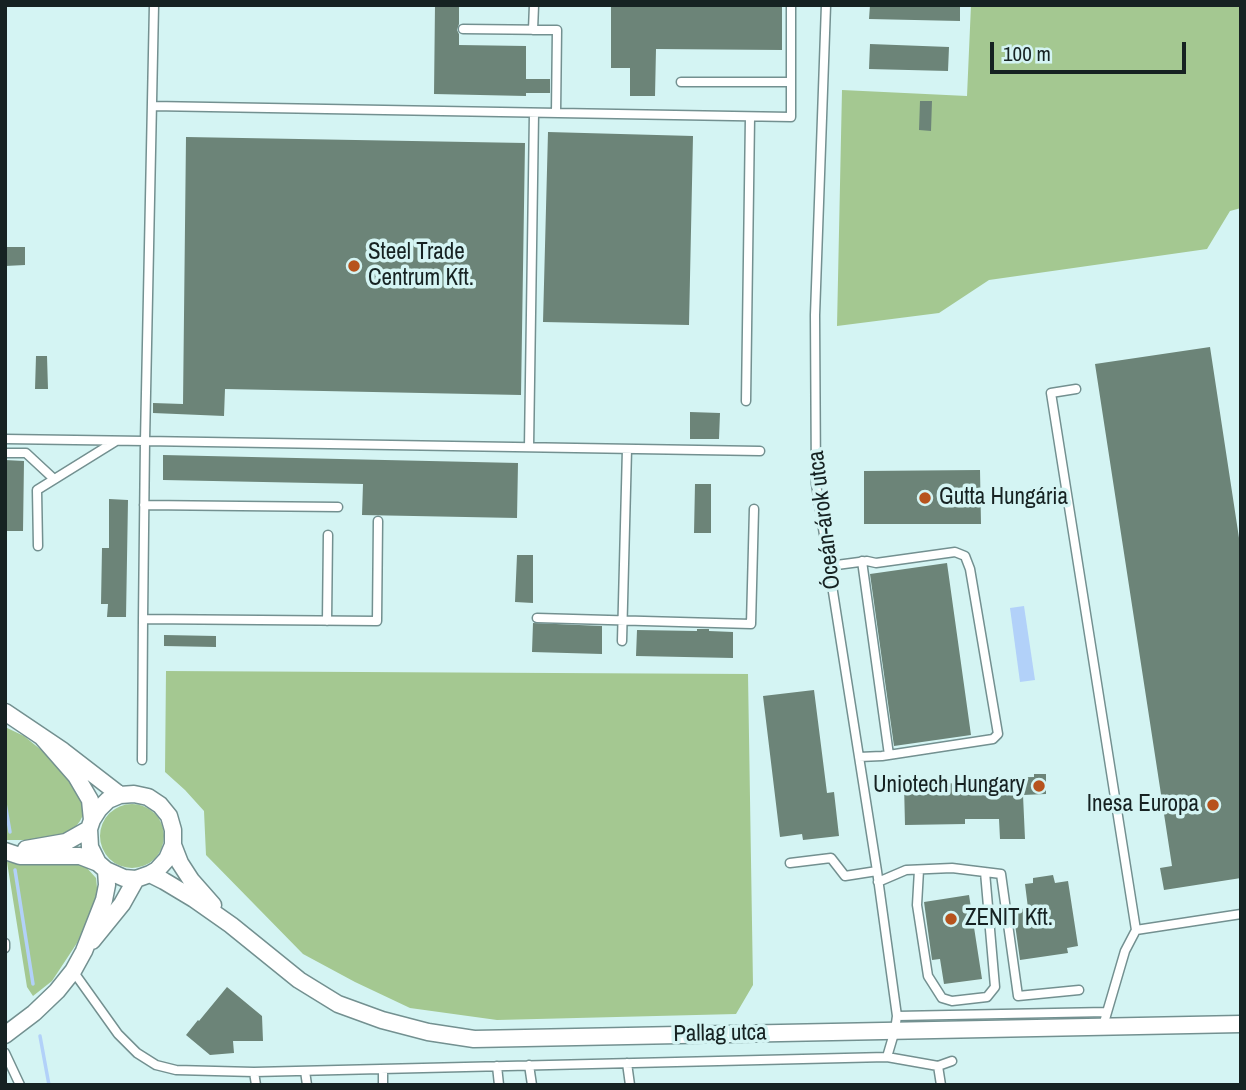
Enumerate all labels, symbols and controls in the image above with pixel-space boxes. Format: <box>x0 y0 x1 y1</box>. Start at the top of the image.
scale bar <box>994 28 1190 72</box>
text: 100 m <box>1003 39 1051 68</box>
place label: Steel Trade Centrum Kft. <box>368 239 474 293</box>
marker: Steel Trade Centrum Kft. <box>346 258 362 274</box>
street label: Óceán-árok utca <box>803 449 847 591</box>
place label: Gutta Hungária <box>939 484 1068 512</box>
marker: Gutta Hungária <box>917 490 933 506</box>
place label: Uniotech Hungary <box>873 772 1025 800</box>
marker: Uniotech Hungary <box>1031 778 1047 794</box>
place label: Inesa Europa <box>1087 791 1199 819</box>
marker: Inesa Europa <box>1205 797 1221 813</box>
place label: ZENIT Kft. <box>965 905 1053 933</box>
marker: ZENIT Kft. <box>943 911 959 927</box>
street label: Pallag utca <box>673 1019 767 1049</box>

